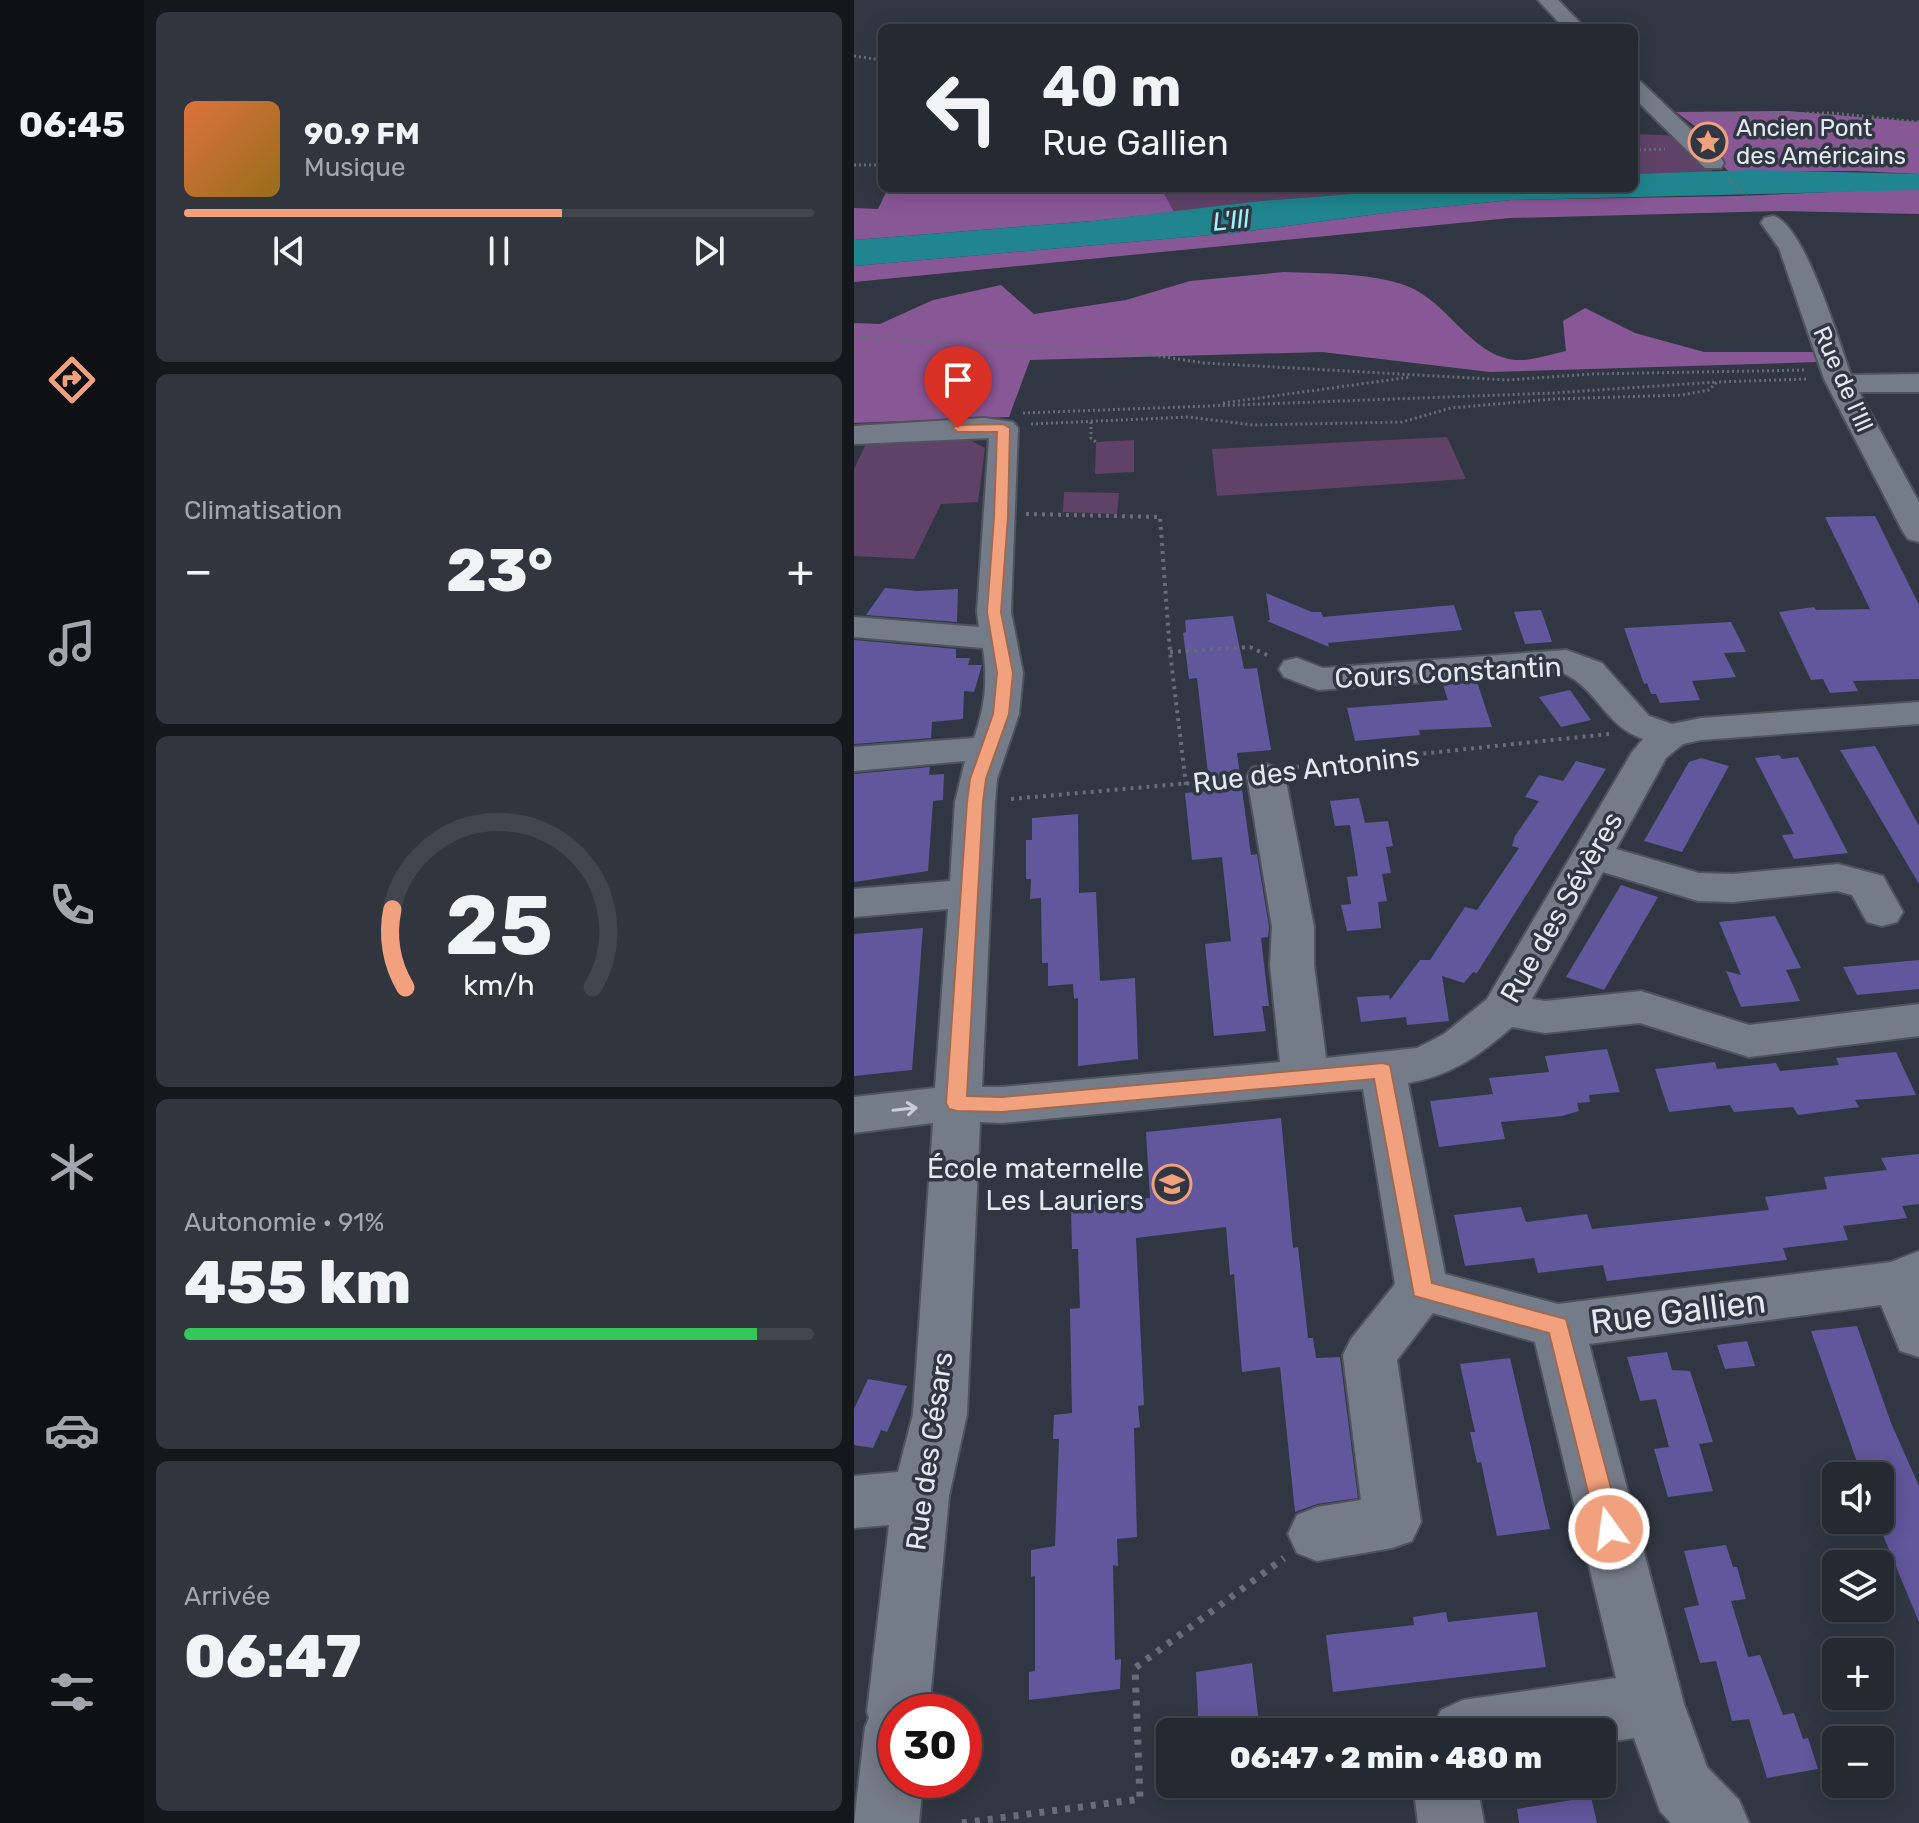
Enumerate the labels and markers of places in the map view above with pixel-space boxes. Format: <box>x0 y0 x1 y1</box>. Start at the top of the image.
place label: Ancien Pont des Américains <box>1736 114 1906 170</box>
place icon: Ancien Pont des Américains <box>1687 121 1729 163</box>
pin <box>924 346 992 428</box>
place label: École maternelle Les Lauriers <box>927 1152 1144 1217</box>
school or university icon: École maternelle Les Lauriers <box>1151 1163 1193 1205</box>

